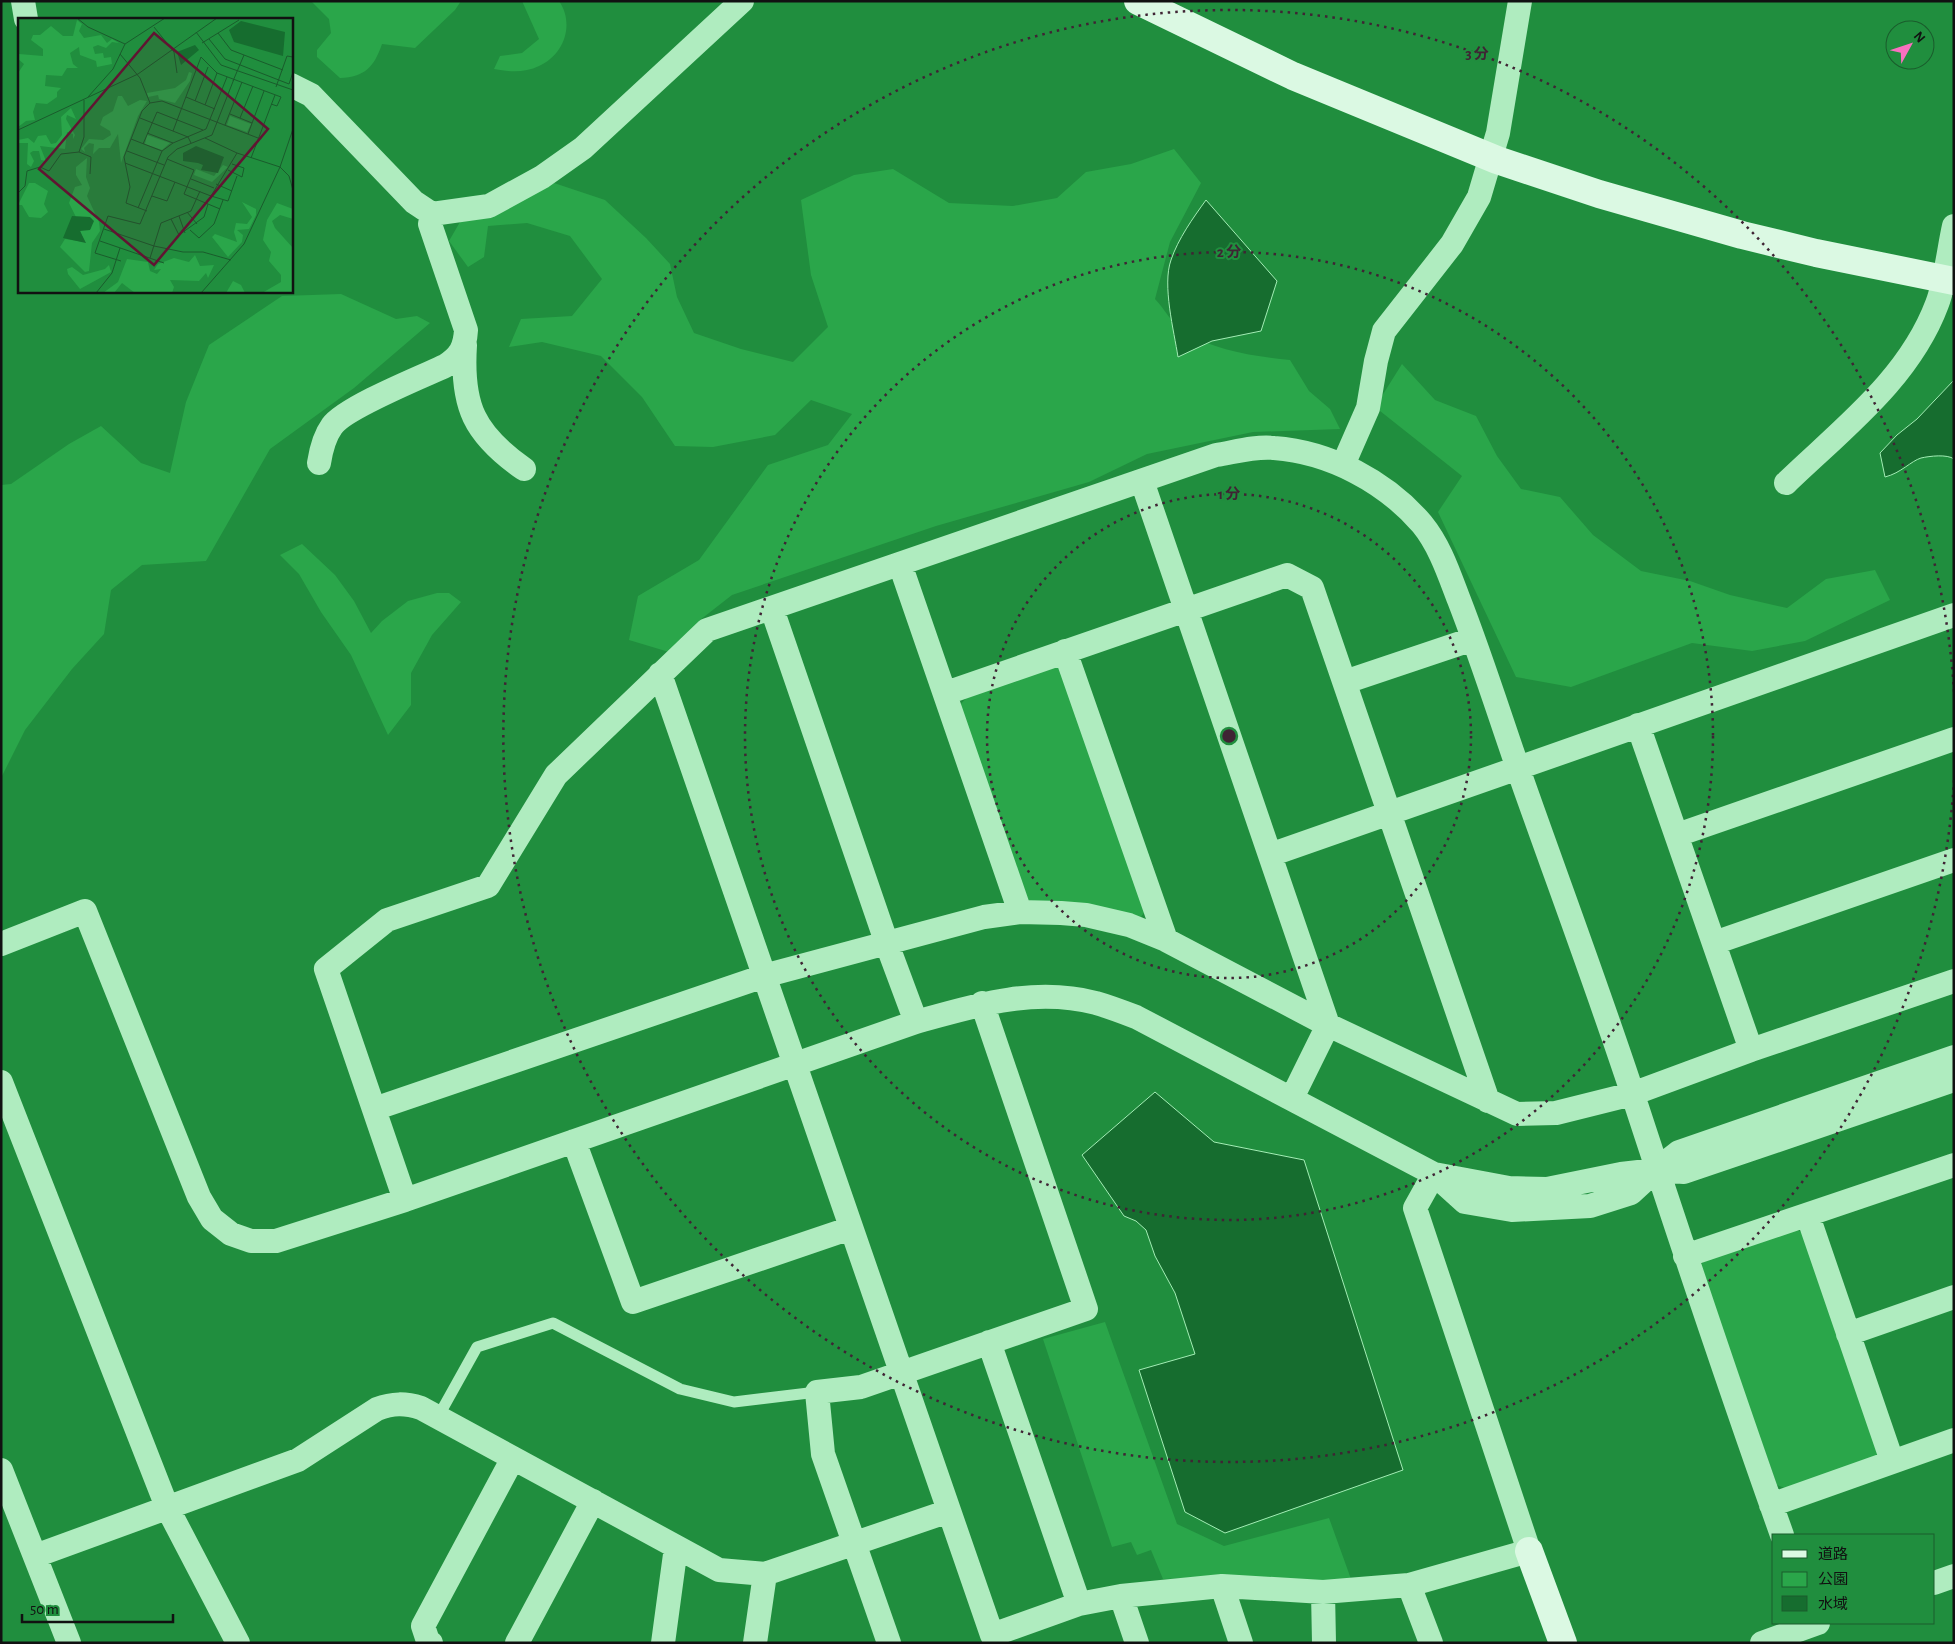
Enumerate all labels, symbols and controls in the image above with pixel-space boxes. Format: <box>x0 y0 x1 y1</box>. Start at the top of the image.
inset map <box>18 18 292 292</box>
north arrow <box>1885 20 1935 70</box>
text: N <box>1911 29 1928 46</box>
text: 3 分 <box>1465 46 1489 62</box>
text: 2 分 <box>1217 244 1241 260</box>
text: 1 分 <box>1218 486 1240 502</box>
centre of rings <box>1220 727 1238 745</box>
legend <box>1772 1534 1935 1624</box>
text: 道路 <box>1818 1546 1848 1562</box>
text: 公園 <box>1818 1571 1848 1587</box>
scale bar <box>22 1592 174 1624</box>
text: 水域 <box>1818 1596 1848 1612</box>
text: 50 m <box>30 1602 59 1617</box>

